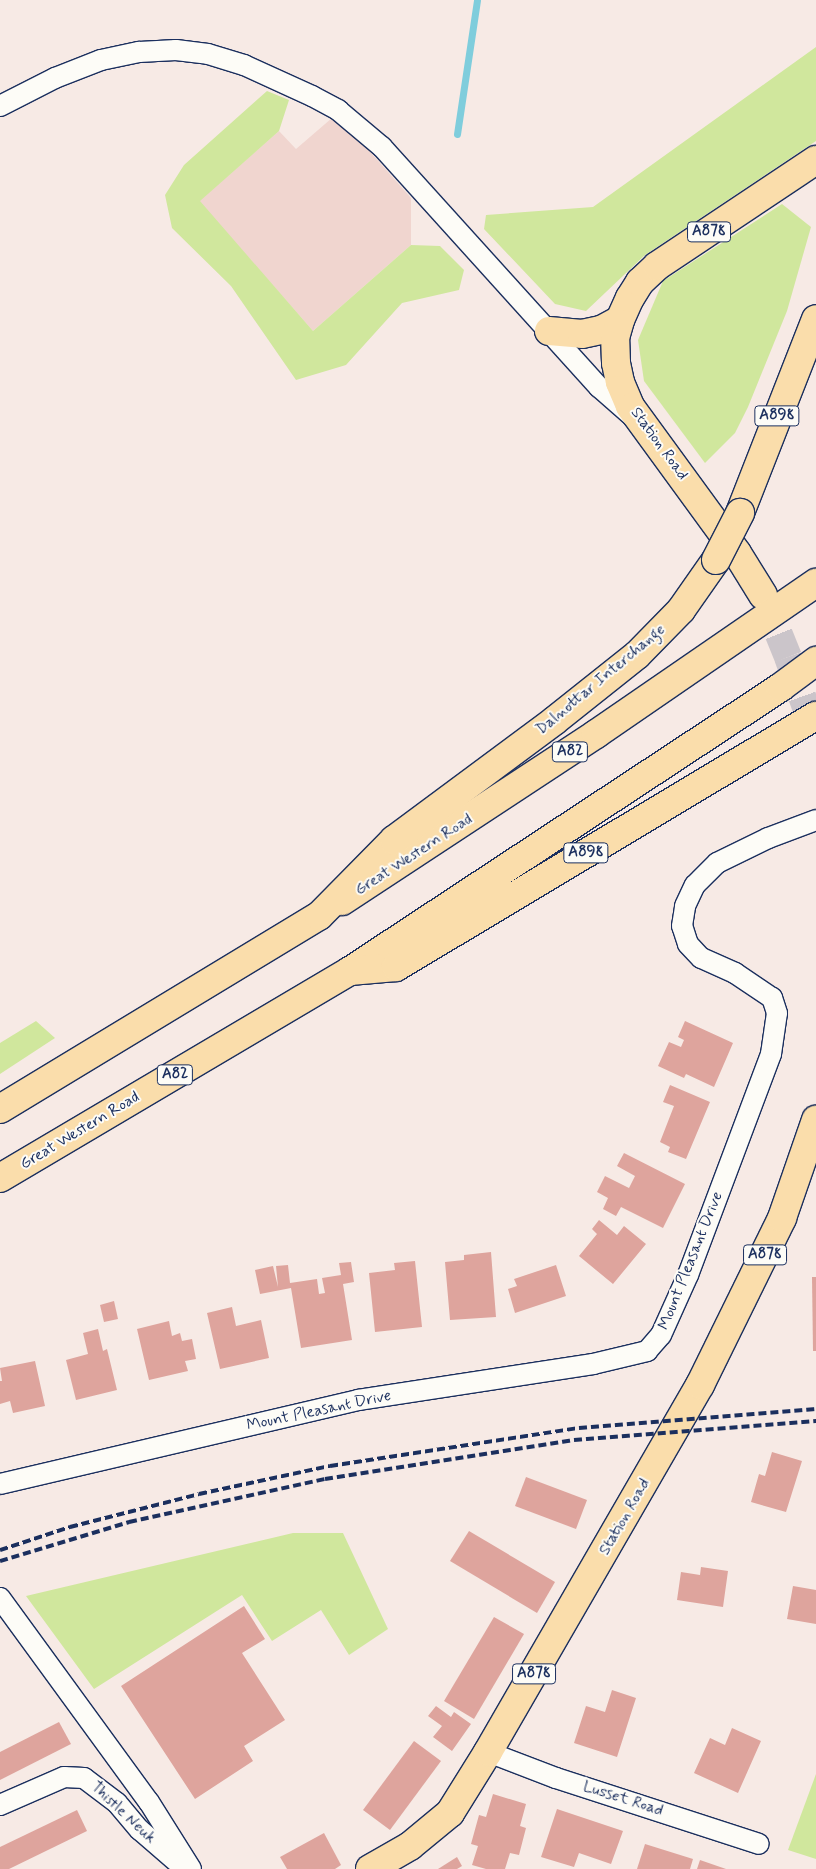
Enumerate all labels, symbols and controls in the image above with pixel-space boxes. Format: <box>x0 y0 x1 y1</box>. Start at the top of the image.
road number: A878 <box>686 220 732 244</box>
road number: A898 <box>753 404 801 428</box>
street label: Station Road <box>627 405 691 483</box>
street label: Dalnottar Interchange <box>534 621 668 739</box>
road number: A82 <box>551 740 589 764</box>
street label: Great Western Road <box>352 810 476 900</box>
road number: A898 <box>562 840 610 866</box>
road number: A82 <box>156 1062 194 1088</box>
street label: Great Western Road <box>17 1088 143 1174</box>
street label: Mount Pleasant Drive <box>655 1190 727 1332</box>
road number: A878 <box>742 1242 788 1268</box>
street label: Mount Pleasant Drive <box>246 1386 392 1436</box>
street label: Station Road <box>596 1476 654 1558</box>
road number: A878 <box>512 1662 556 1686</box>
street label: Lusset Road <box>580 1777 666 1821</box>
street label: Thistle Neuk <box>87 1779 159 1847</box>

